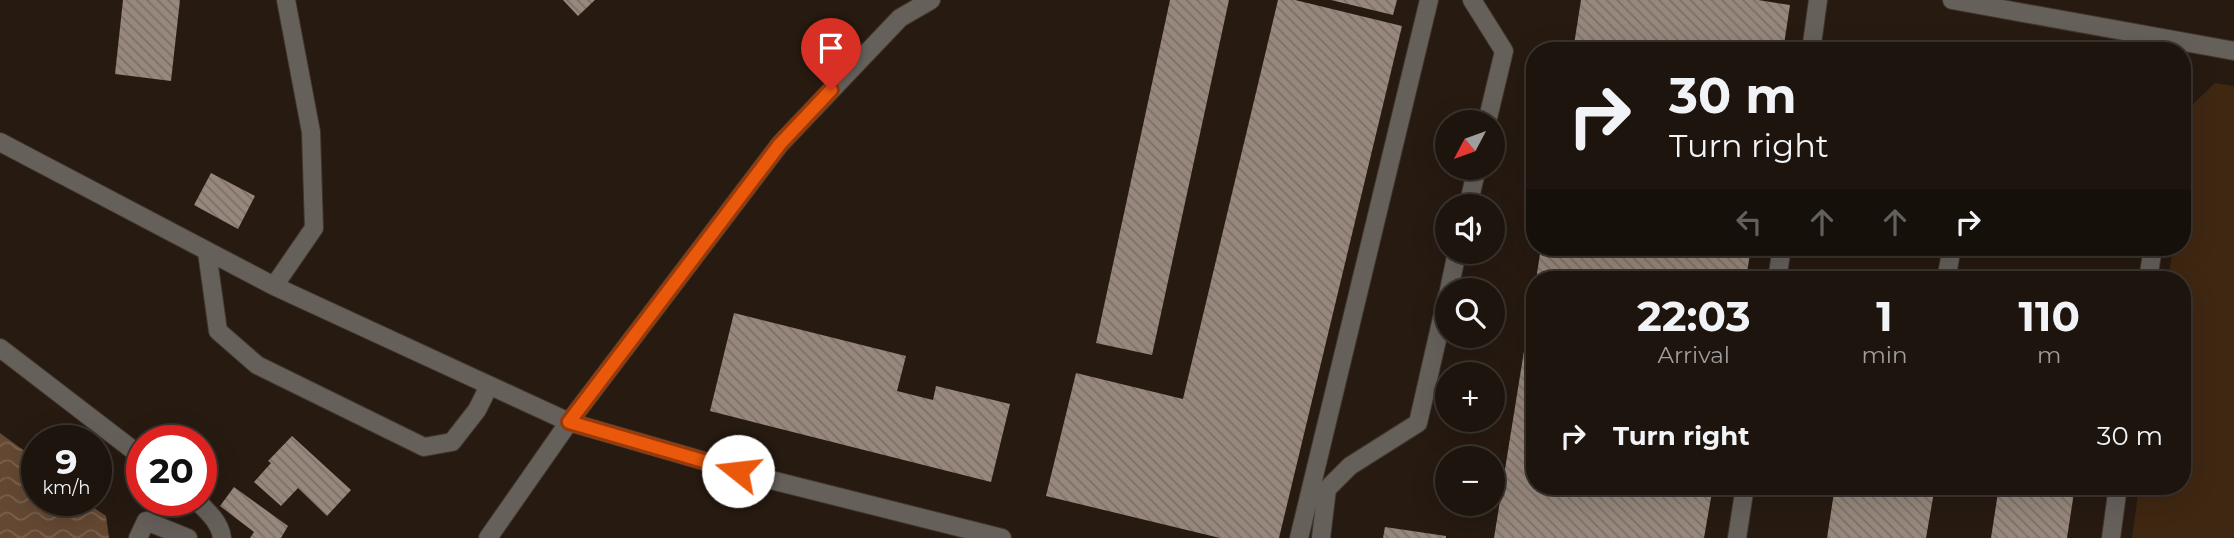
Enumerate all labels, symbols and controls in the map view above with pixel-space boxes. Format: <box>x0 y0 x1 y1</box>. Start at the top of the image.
pin <box>801 18 861 90</box>
icon: arrive <box>812 29 850 67</box>
text: 30 m <box>1669 66 1797 125</box>
icon: right <box>1554 70 1645 161</box>
north arrow <box>1435 110 1505 180</box>
map controls <box>1435 110 1505 516</box>
text: Turn right <box>1669 126 1829 165</box>
button: sound <box>1435 194 1505 264</box>
icon: left <box>1730 203 1768 241</box>
icon: ahead <box>1803 203 1841 241</box>
icon: ahead <box>1876 203 1914 241</box>
icon: right <box>1949 203 1987 241</box>
button: search <box>1435 278 1505 348</box>
text: 22:03 <box>1637 290 1751 342</box>
text: 1 <box>1876 290 1893 342</box>
text: 110 <box>2019 290 2080 342</box>
text: Arrival <box>1657 341 1730 369</box>
text: min <box>1861 341 1908 369</box>
text: m <box>2037 341 2062 369</box>
button: + <box>1435 362 1505 432</box>
icon: right <box>1554 417 1592 455</box>
text: Turn right <box>1613 420 1749 452</box>
text: 30 m <box>2097 420 2163 452</box>
speed limit sign: 20 <box>126 425 217 516</box>
position arrow <box>701 434 775 508</box>
text: 9 <box>55 440 78 483</box>
button: − <box>1435 446 1505 516</box>
text: km/h <box>42 477 91 499</box>

